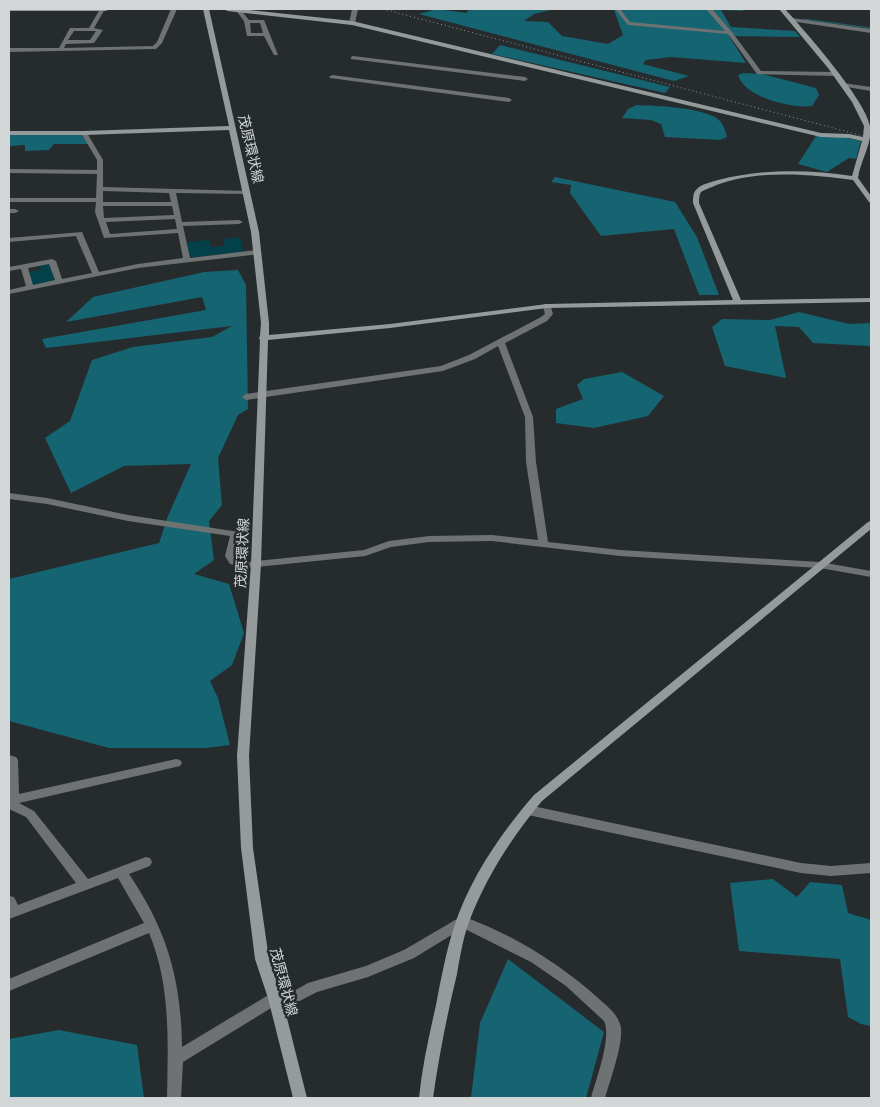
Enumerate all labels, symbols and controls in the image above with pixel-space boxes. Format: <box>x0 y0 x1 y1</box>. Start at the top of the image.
street label: 茂原環状線 <box>234 113 267 185</box>
street label: 茂原環状線 <box>232 518 253 588</box>
street label: 茂原環状線 <box>266 946 301 1018</box>

